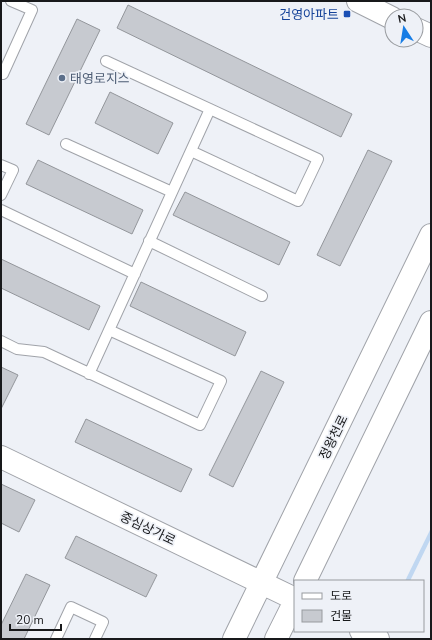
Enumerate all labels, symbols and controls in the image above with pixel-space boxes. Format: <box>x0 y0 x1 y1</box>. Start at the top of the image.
place label: 건영아파트 <box>279 6 339 24</box>
north arrow <box>384 8 424 48</box>
marker: 건영아파트 <box>342 9 352 19</box>
text: N <box>396 11 408 27</box>
place label: 태영로지스 <box>70 70 130 88</box>
marker: 태영로지스 <box>57 73 67 83</box>
street label: 정왕천로 <box>315 412 352 463</box>
street label: 중심상가로 <box>117 508 178 550</box>
legend <box>294 580 424 632</box>
text: 도로 <box>330 588 352 604</box>
scale bar <box>10 606 61 632</box>
text: 건물 <box>330 608 352 624</box>
text: 20 m <box>16 612 44 628</box>

